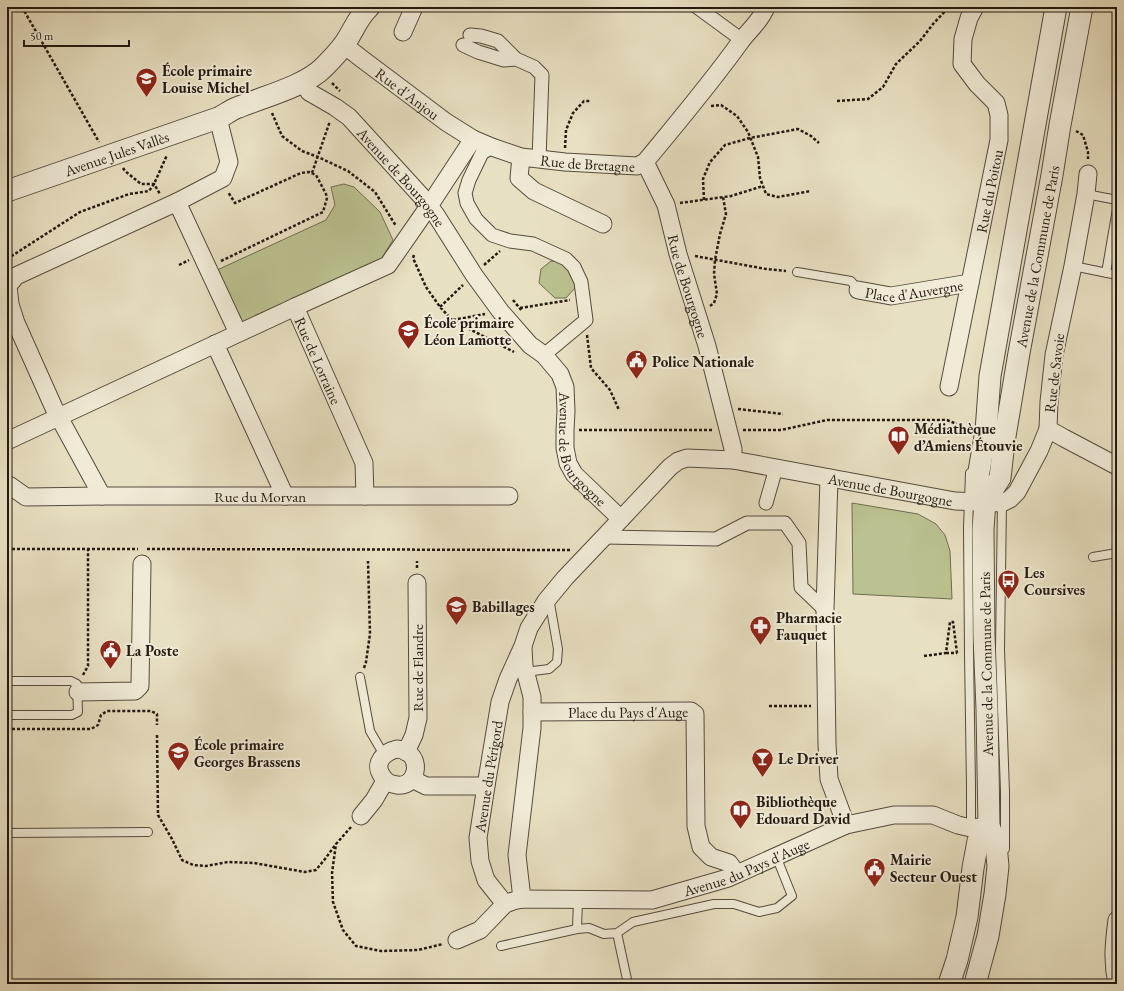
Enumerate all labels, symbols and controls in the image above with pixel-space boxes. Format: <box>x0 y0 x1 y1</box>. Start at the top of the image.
scale bar <box>24 22 129 48</box>
text: 50 m <box>30 28 54 44</box>
place label: École primaire Louise Michel <box>162 61 252 97</box>
street label: Rue d'Anjou <box>372 63 444 124</box>
school or university icon: École primaire Louise Michel <box>134 66 160 99</box>
street label: Avenue de Bourgogne <box>353 122 450 230</box>
street label: Avenue Jules Vallès <box>61 126 171 180</box>
street label: Rue du Poitou <box>971 147 1006 234</box>
street label: Rue de Bretagne <box>539 150 636 175</box>
street label: Avenue de la Commune de Paris <box>1011 164 1063 350</box>
street label: Rue de Bourgogne <box>664 232 713 340</box>
street label: Place d'Auvergne <box>864 275 965 306</box>
place label: École primaire Léon Lamotte <box>424 313 514 349</box>
street label: Rue de Lorraine <box>291 314 346 407</box>
school or university icon: École primaire Léon Lamotte <box>395 318 421 351</box>
street label: Rue de Savoie <box>1040 332 1068 414</box>
public building icon: Police Nationale <box>624 348 650 381</box>
place label: Police Nationale <box>652 352 754 371</box>
street label: Avenue de Bourgogne <box>555 391 611 510</box>
place label: Médiathèque d’Amiens Étouvie <box>914 419 1022 455</box>
library icon: Médiathèque d’Amiens Étouvie <box>886 424 912 457</box>
street label: Avenue de Bourgogne <box>826 468 954 510</box>
street label: Rue du Morvan <box>214 487 306 506</box>
place label: Les Coursives <box>1024 563 1085 599</box>
bus stop icon: Les Coursives <box>996 568 1022 601</box>
street label: Avenue de la Commune de Paris <box>975 571 997 757</box>
school or university icon: Babillages <box>443 593 469 626</box>
place label: Babillages <box>472 597 535 616</box>
place label: Pharmacie Fauquet <box>776 608 842 644</box>
pharmacy icon: Pharmacie Fauquet <box>748 613 774 646</box>
street label: Rue de Flandre <box>408 624 427 712</box>
public building icon: La Poste <box>98 637 124 670</box>
place label: La Poste <box>126 641 178 660</box>
street label: Place du Pays d'Auge <box>568 702 688 721</box>
street label: Avenue du Périgord <box>469 719 506 835</box>
place label: École primaire Georges Brassens <box>194 735 300 771</box>
school or university icon: École primaire Georges Brassens <box>166 740 192 773</box>
bar icon: Le Driver <box>750 745 776 778</box>
place label: Le Driver <box>778 749 839 768</box>
place label: Bibliothèque Edouard David <box>756 792 851 828</box>
library icon: Bibliothèque Edouard David <box>727 797 753 830</box>
street label: Avenue du Pays d'Auge <box>680 833 812 900</box>
place label: Mairie Secteur Ouest <box>890 850 977 886</box>
public building icon: Mairie Secteur Ouest <box>862 855 888 888</box>

